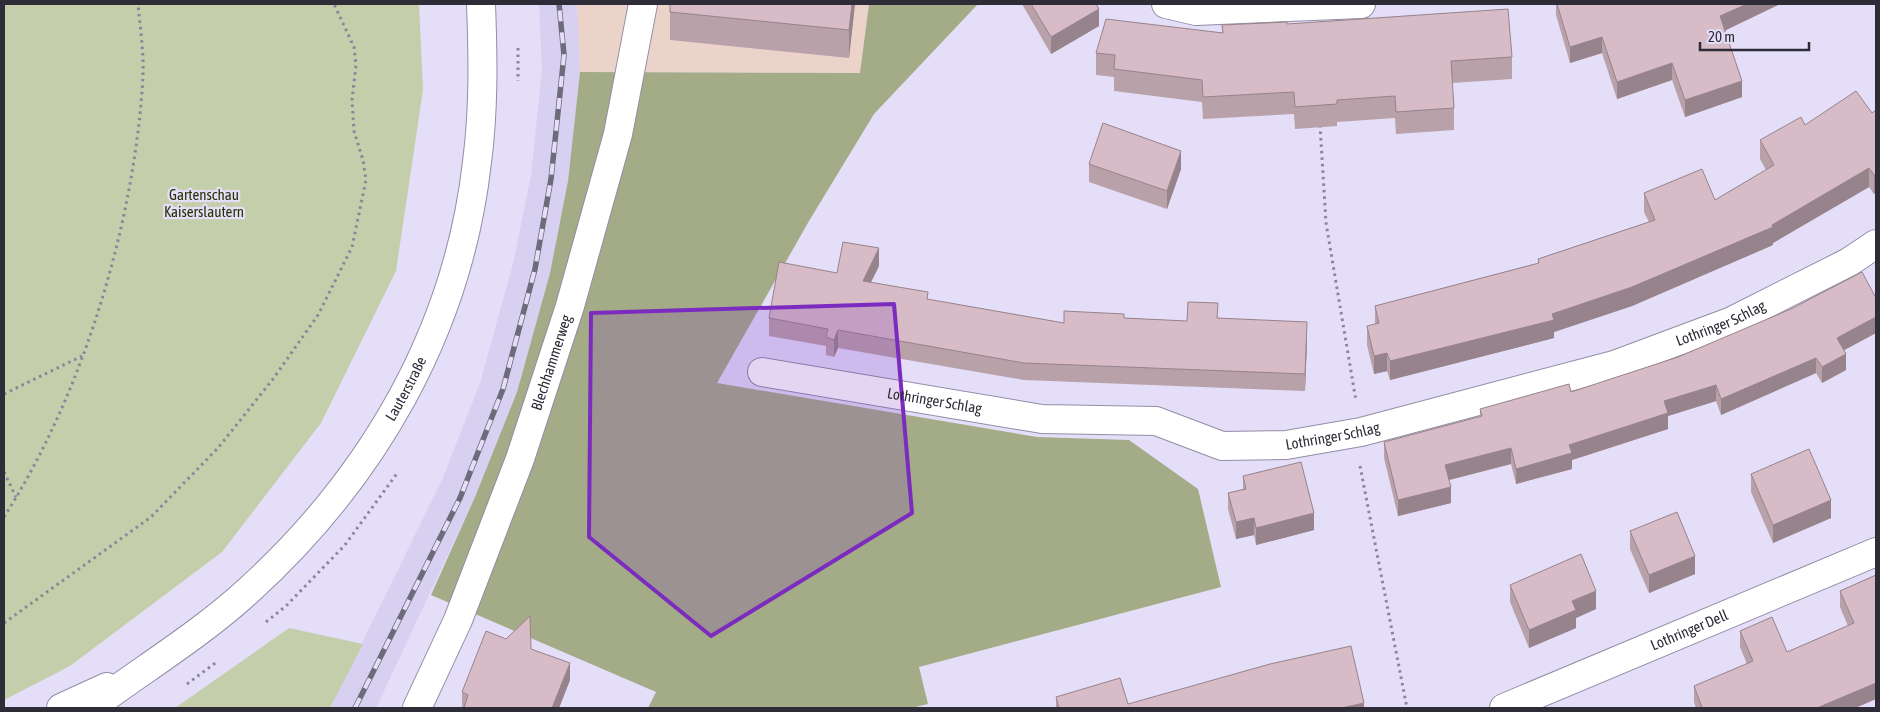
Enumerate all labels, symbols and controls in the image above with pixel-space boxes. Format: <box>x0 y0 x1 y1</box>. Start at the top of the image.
scale bar <box>1700 20 1809 52</box>
text: 20 m <box>1708 28 1735 45</box>
park label: Gartenschau Kaiserslautern <box>164 186 244 220</box>
street label: Lothringer Schlag <box>1673 296 1769 349</box>
street label: Blechhammerweg <box>527 312 575 413</box>
street label: Lauterstraße <box>382 354 430 424</box>
street label: Lothringer Schlag <box>886 384 984 417</box>
street label: Lothringer Schlag <box>1284 418 1382 453</box>
street label: Lothringer Dell <box>1648 606 1730 654</box>

